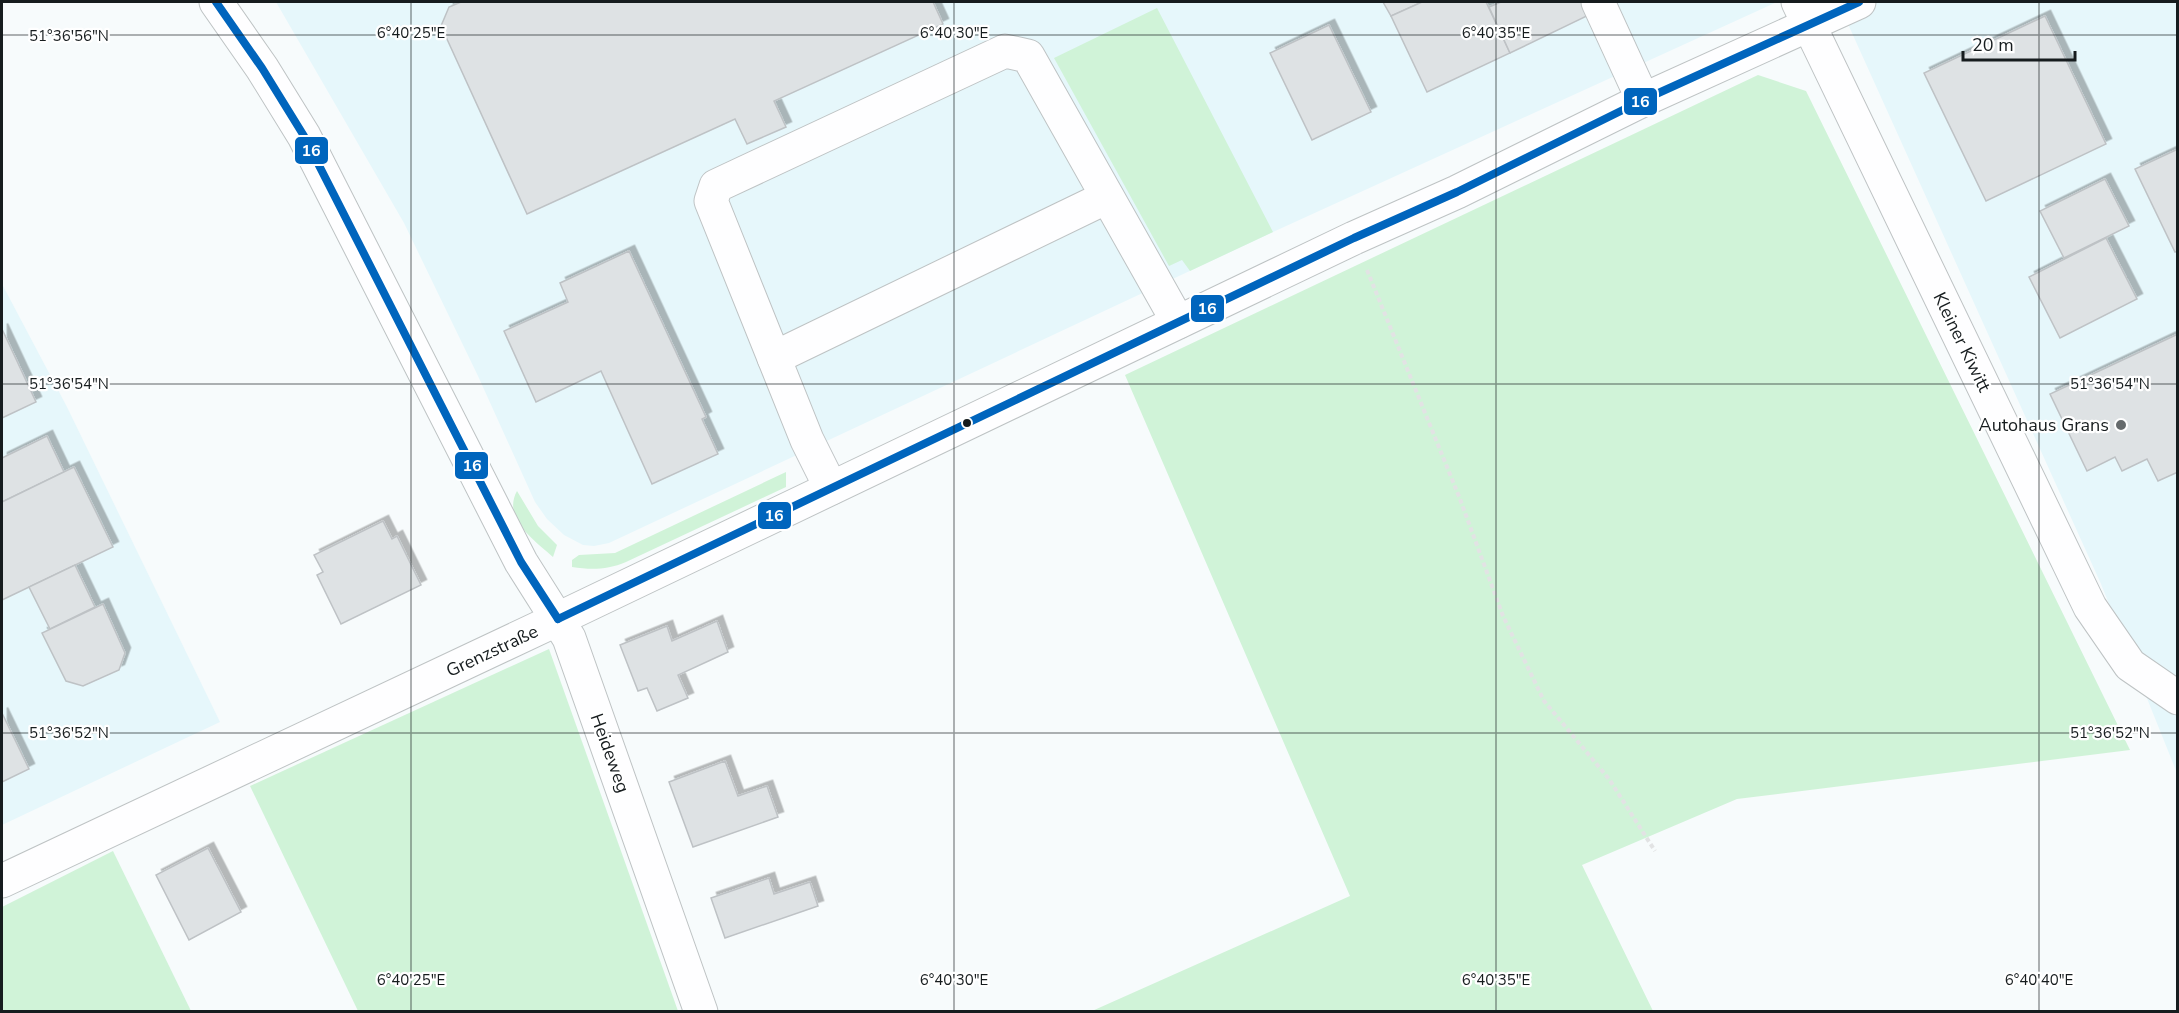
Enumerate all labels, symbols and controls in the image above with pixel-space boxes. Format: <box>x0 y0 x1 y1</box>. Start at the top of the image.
text: 6°40'25"E <box>377 23 445 43</box>
text: 6°40'30"E <box>920 23 988 43</box>
text: 6°40'35"E <box>1462 23 1530 43</box>
scale bar <box>1963 24 2076 62</box>
text: 51°36'56"N <box>29 26 109 46</box>
text: 20 m <box>1972 33 2014 57</box>
line badge: 16 <box>1623 87 1658 116</box>
text: 16 <box>1630 91 1650 113</box>
line badge: 16 <box>294 136 329 165</box>
text: 16 <box>301 140 321 162</box>
street label: Kleiner Kiwitt <box>1927 288 1997 397</box>
line badge: 16 <box>1190 294 1225 323</box>
text: 16 <box>1197 298 1217 320</box>
text: 51°36'54"N <box>29 374 109 394</box>
text: 51°36'54"N <box>2070 374 2150 394</box>
place label: Autohaus Grans <box>1979 413 2109 437</box>
unlabelled marker <box>961 417 973 429</box>
marker: Autohaus Grans <box>2114 418 2128 432</box>
line badge: 16 <box>454 451 489 480</box>
text: 16 <box>462 455 482 477</box>
line badge: 16 <box>757 501 792 530</box>
text: 16 <box>764 505 784 527</box>
street label: Grenzstraße <box>442 619 542 683</box>
street label: Heideweg <box>585 710 635 796</box>
text: 51°36'52"N <box>29 723 109 743</box>
text: 51°36'52"N <box>2070 723 2150 743</box>
text: 6°40'25"E <box>377 970 445 990</box>
text: 6°40'30"E <box>920 970 988 990</box>
text: 6°40'35"E <box>1462 970 1530 990</box>
text: 6°40'40"E <box>2005 970 2073 990</box>

